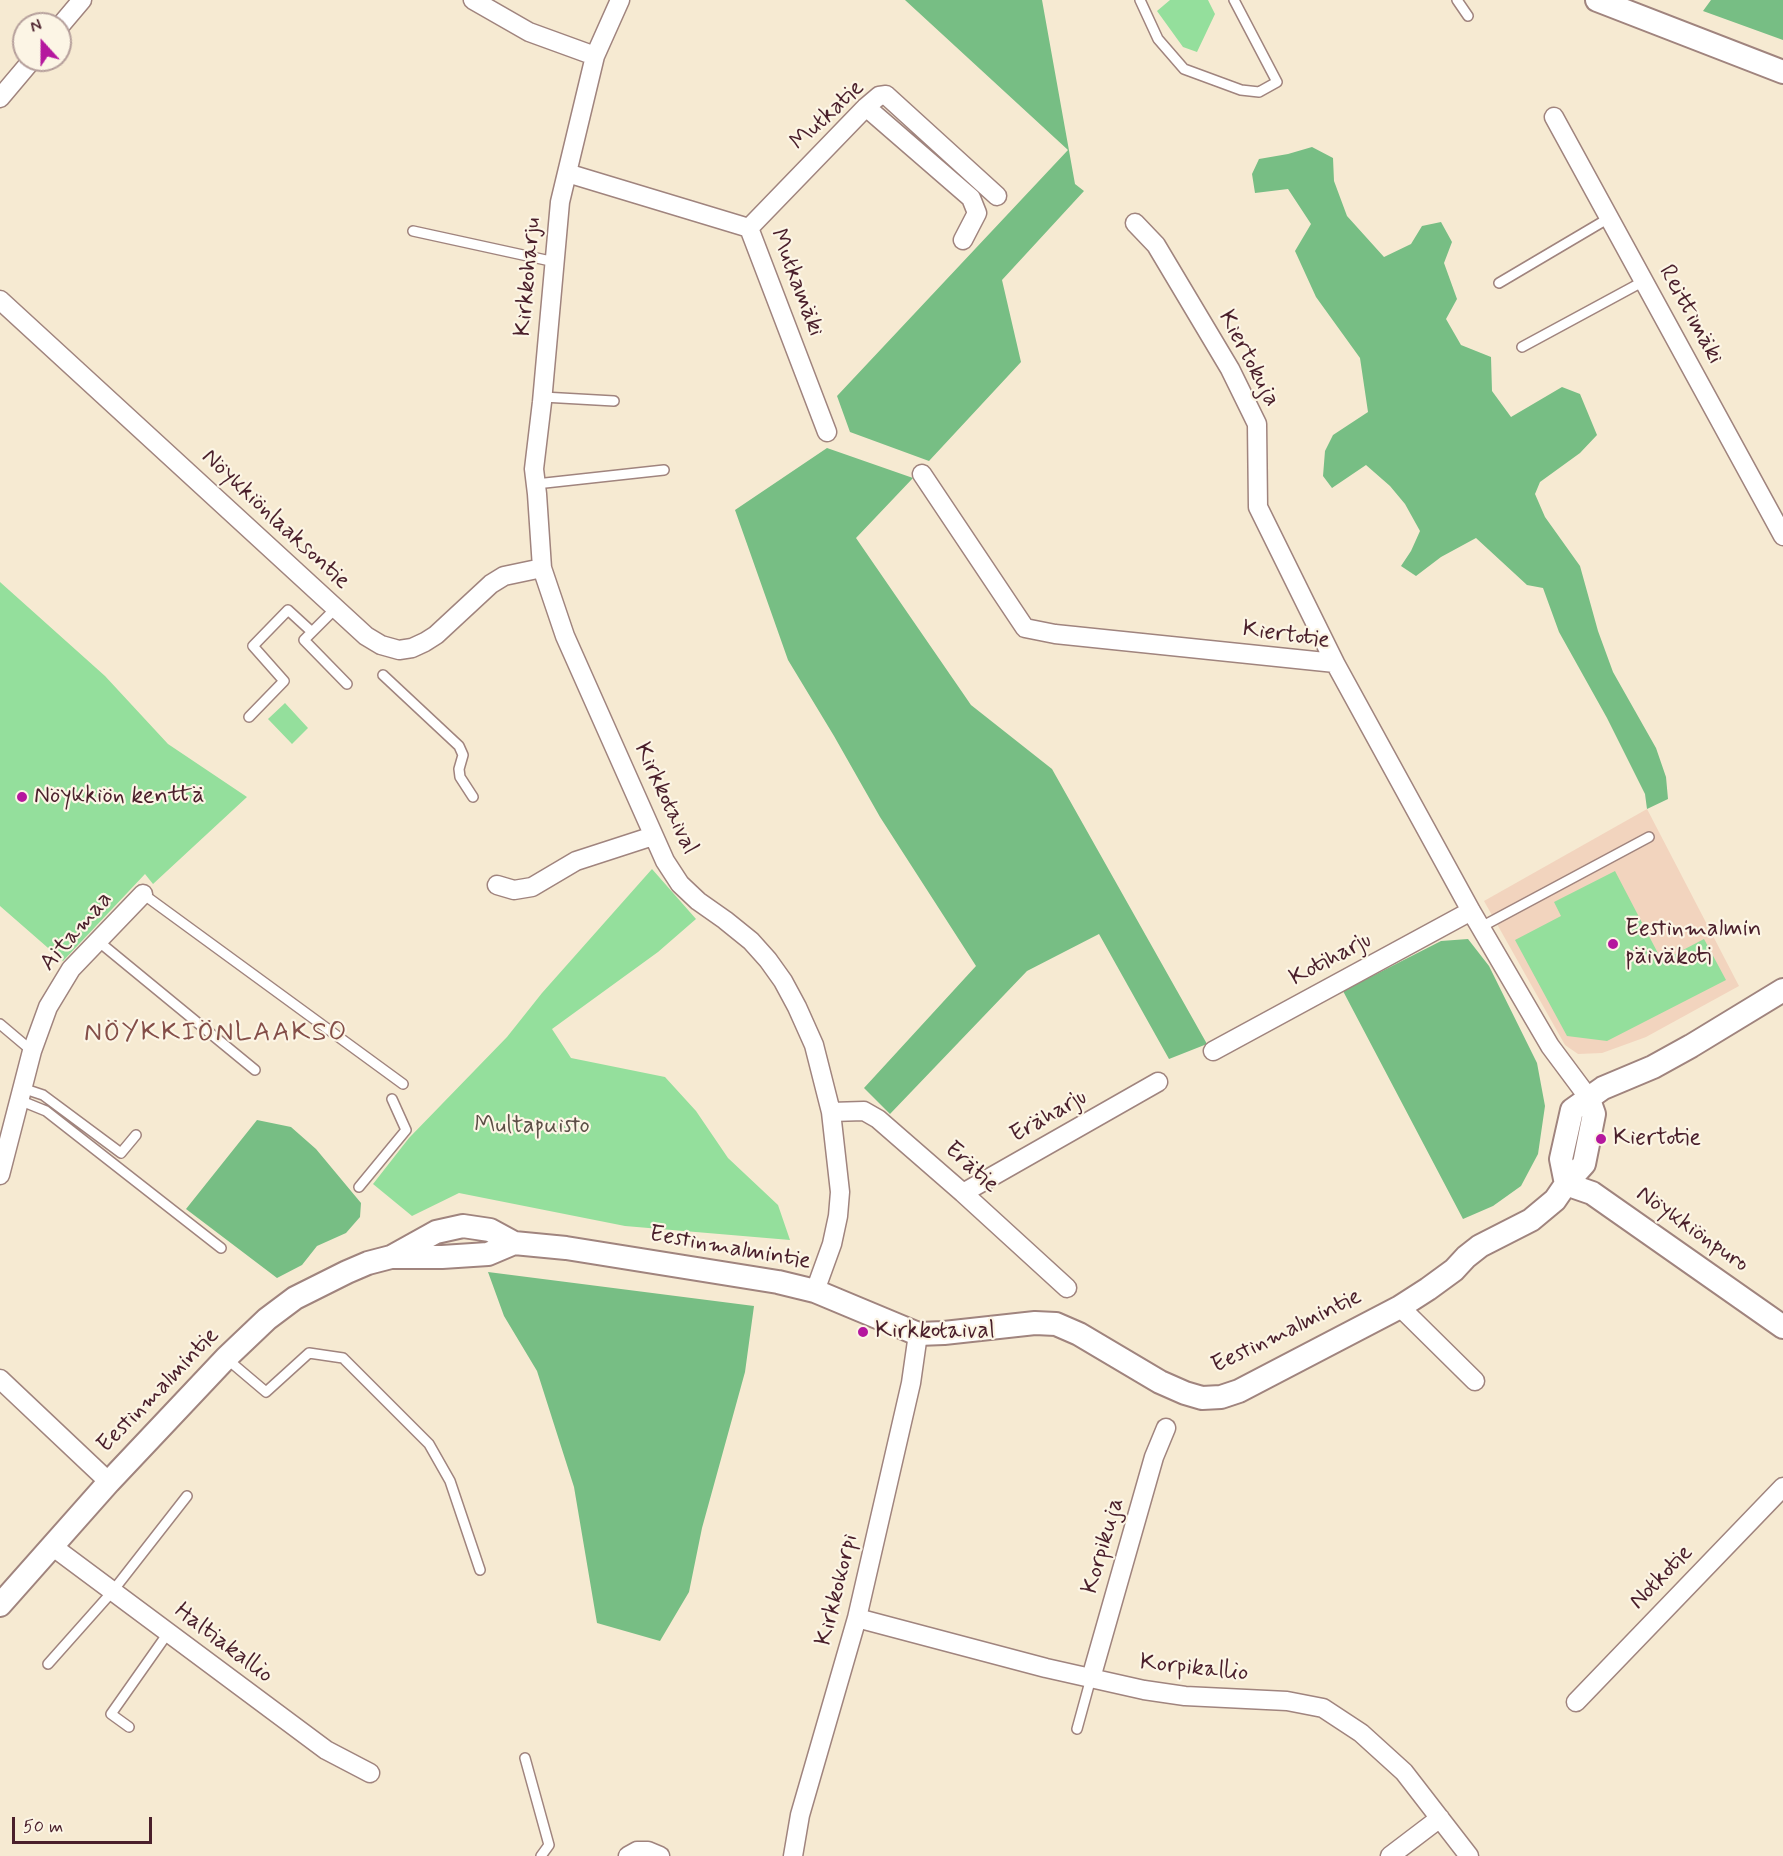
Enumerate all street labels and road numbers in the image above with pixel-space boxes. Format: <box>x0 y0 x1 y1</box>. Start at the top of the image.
street label: Mutkatie <box>785 75 871 157</box>
street label: Kirkkoharju <box>509 216 549 338</box>
street label: Mutkamäki <box>762 225 830 341</box>
street label: Reittimäki <box>1651 260 1729 370</box>
street label: Kiertokuja <box>1211 306 1285 412</box>
street label: Nöykkiönlaaksontie <box>195 444 355 596</box>
street label: Kiertotie <box>1240 616 1332 656</box>
street label: Kirkkotaival <box>627 739 703 859</box>
street label: Aitamaa <box>35 886 119 978</box>
street label: Kotiharju <box>1285 927 1377 993</box>
street label: Eräharju <box>1005 1084 1093 1150</box>
street label: Erätie <box>938 1136 1004 1200</box>
street label: Nöykkiönpuro <box>1630 1181 1754 1279</box>
street label: Eestinmalmintie <box>647 1221 813 1277</box>
street label: Eestinmalmintie <box>1207 1283 1367 1381</box>
street label: Eestinmalmintie <box>92 1322 226 1460</box>
street label: Korpikuja <box>1077 1495 1131 1597</box>
street label: Kirkkokorpi <box>810 1531 866 1649</box>
street label: Notkotie <box>1624 1539 1700 1617</box>
street label: Haltiakallio <box>168 1597 278 1691</box>
street label: Korpikallio <box>1138 1649 1250 1689</box>

